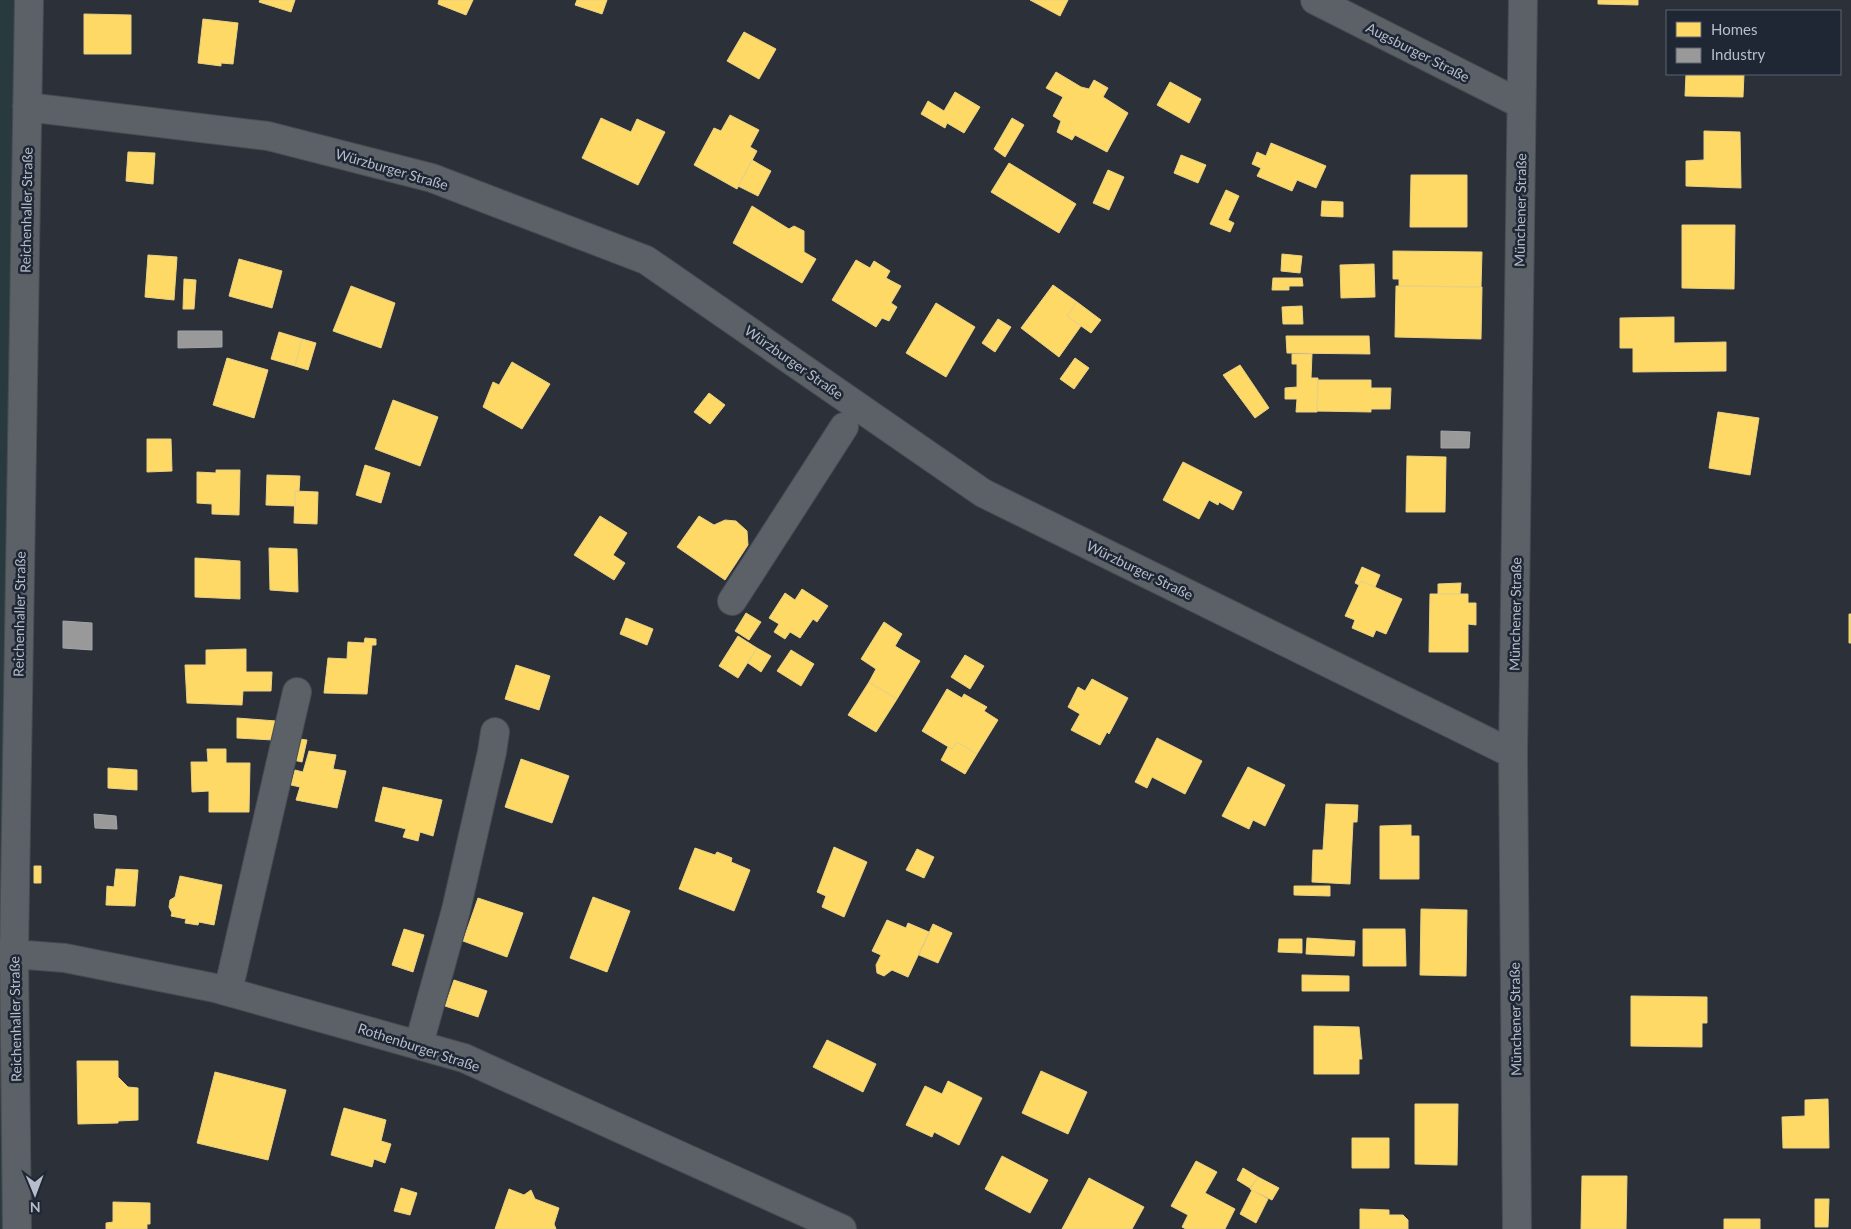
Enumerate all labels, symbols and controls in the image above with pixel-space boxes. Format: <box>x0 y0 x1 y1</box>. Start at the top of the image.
legend <box>1666 10 1841 75</box>
street label: Augsburger Straße <box>1363 19 1473 85</box>
text: Homes <box>1711 20 1757 38</box>
text: Industry <box>1711 45 1766 63</box>
street label: Würzburger Straße <box>334 145 450 193</box>
street label: Reichenhaller Straße <box>16 147 36 273</box>
street label: Münchener Straße <box>1511 153 1529 267</box>
street label: Würzburger Straße <box>741 322 847 402</box>
street label: Würzburger Straße <box>1084 537 1196 603</box>
street label: Reichenhaller Straße <box>9 551 29 677</box>
street label: Münchener Straße <box>1506 557 1524 671</box>
street label: Reichenhaller Straße <box>5 956 25 1082</box>
street label: Münchener Straße <box>1506 962 1524 1076</box>
street label: Rothenburger Straße <box>356 1019 482 1075</box>
north arrow <box>10 1169 60 1219</box>
text: N <box>30 1199 41 1216</box>

